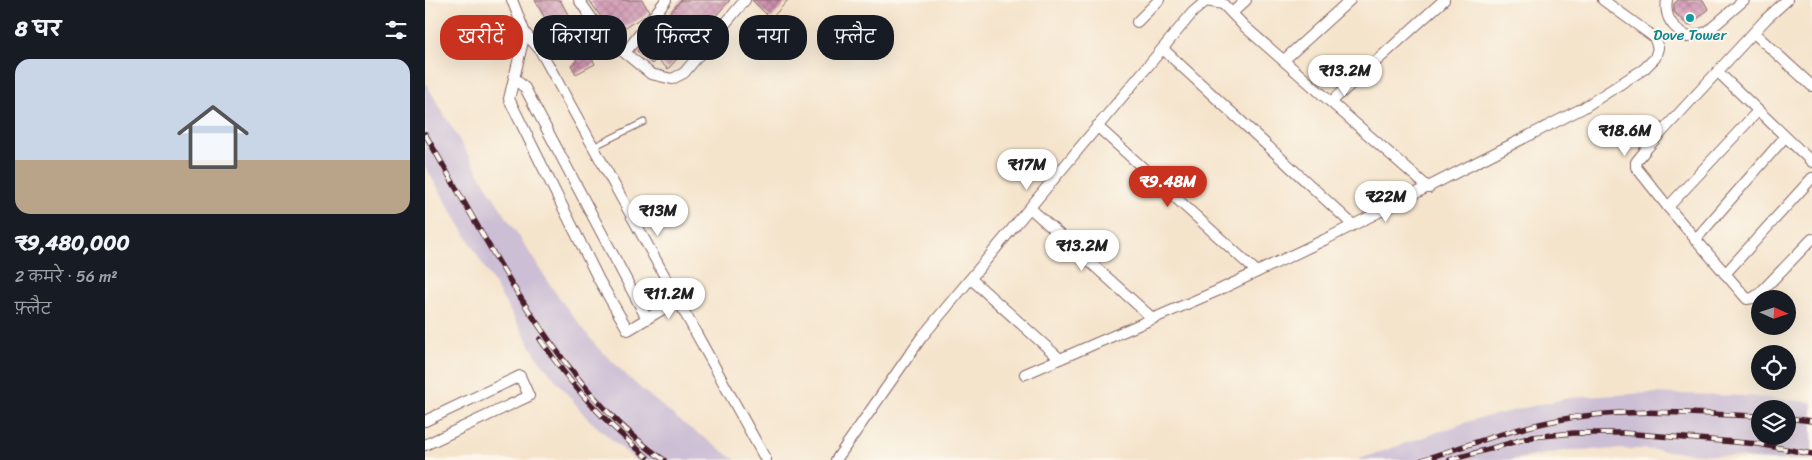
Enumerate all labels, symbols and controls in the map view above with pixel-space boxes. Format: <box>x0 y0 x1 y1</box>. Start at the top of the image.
text: 8 घर <box>15 10 61 48</box>
marker: Dove Tower <box>1684 12 1696 24</box>
chip: खरीदें <box>440 15 523 60</box>
chip: किराया <box>533 15 627 60</box>
chip: फ़िल्टर <box>637 15 729 60</box>
chip: नया <box>739 15 807 60</box>
chip: फ़्लैट <box>817 15 894 60</box>
icon: filters <box>382 16 410 44</box>
place label: Dove Tower <box>1653 22 1728 48</box>
pin: ₹13.2M <box>1304 54 1386 97</box>
text: ₹13.2M <box>1319 56 1371 85</box>
icon: home <box>168 92 258 182</box>
pin: ₹18.6M <box>1584 114 1666 157</box>
text: ₹18.6M <box>1599 116 1651 145</box>
pin: ₹17M <box>997 148 1057 191</box>
text: ₹17M <box>1008 150 1046 179</box>
pin: ₹9.48M <box>1127 166 1209 208</box>
text: ₹9.48M <box>1140 167 1196 196</box>
pin: ₹22M <box>1356 180 1416 223</box>
text: ₹22M <box>1366 182 1406 211</box>
pin: ₹13M <box>628 194 688 237</box>
text: ₹13M <box>639 196 677 225</box>
text: ₹9,480,000 <box>15 224 130 262</box>
pin: ₹13.2M <box>1041 230 1123 272</box>
text: ₹13.2M <box>1056 231 1108 260</box>
text: 2 कमरे · 56 m² <box>15 262 118 291</box>
pin: ₹11.2M <box>628 278 710 320</box>
text: ₹11.2M <box>644 279 694 308</box>
north arrow <box>1751 290 1796 335</box>
map controls <box>1751 290 1796 445</box>
text: फ़्लैट <box>15 294 51 323</box>
button: locate <box>1751 345 1796 390</box>
button: layers <box>1751 400 1796 445</box>

